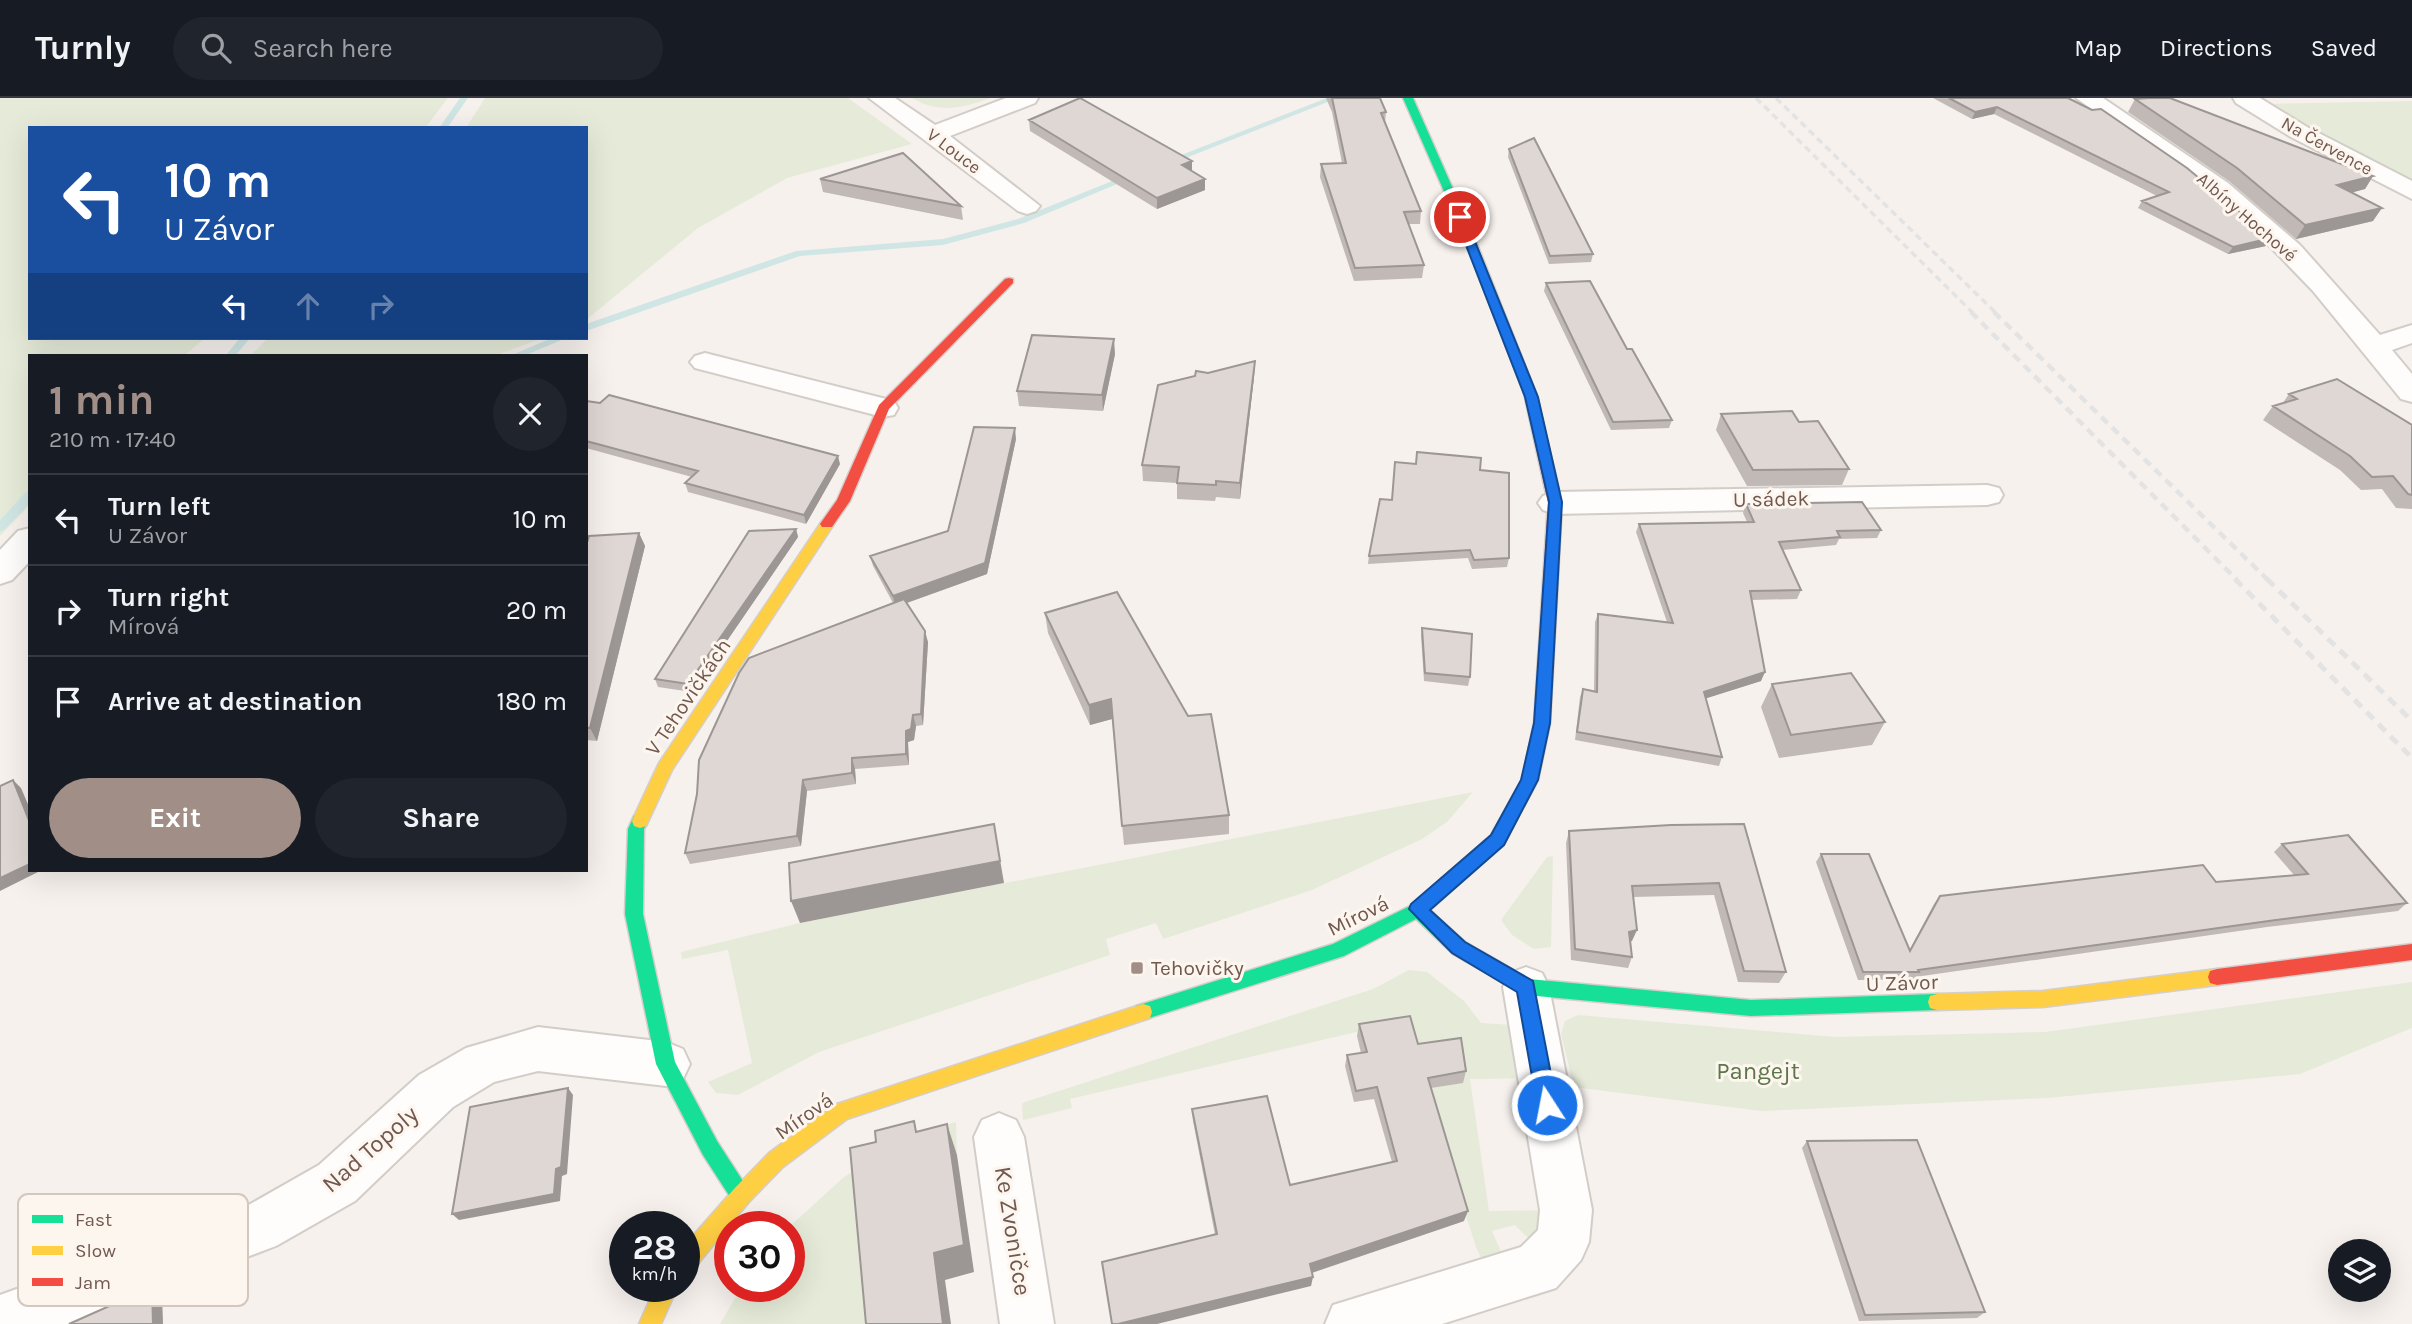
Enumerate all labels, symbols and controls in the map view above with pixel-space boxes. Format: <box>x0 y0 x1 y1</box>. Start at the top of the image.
search box <box>173 17 663 80</box>
text: Turnly <box>35 29 131 67</box>
icon: search <box>197 29 235 67</box>
text: Search here <box>253 33 393 64</box>
text: Map <box>2074 34 2122 62</box>
text: Directions <box>2160 34 2273 62</box>
text: Saved <box>2311 34 2377 62</box>
street label: Na Července <box>2278 112 2376 180</box>
street label: V Louce <box>923 124 985 178</box>
text: 10 m <box>164 152 271 209</box>
icon: left <box>49 154 140 245</box>
street label: Albíny Hochové <box>2193 168 2301 266</box>
pin <box>1430 187 1490 247</box>
icon: arrive <box>1441 198 1479 236</box>
text: U Závor <box>164 211 274 248</box>
icon: left <box>216 287 254 325</box>
icon: ahead <box>289 287 327 325</box>
icon: right <box>362 287 400 325</box>
text: 1 min <box>49 375 154 425</box>
button: close <box>493 377 567 451</box>
text: 210 m · 17:40 <box>49 426 176 453</box>
street label: U sádek <box>1733 486 1810 512</box>
text: Turn left <box>108 491 210 522</box>
icon: left <box>49 501 87 539</box>
text: 10 m <box>512 504 567 535</box>
text: U Závor <box>108 522 187 549</box>
text: Turn right <box>108 582 229 613</box>
icon: right <box>49 592 87 630</box>
text: 20 m <box>506 595 567 626</box>
text: Mírová <box>108 613 179 640</box>
street label: V Tehovičkách <box>640 634 736 760</box>
icon: arrive <box>49 683 87 721</box>
text: Arrive at destination <box>108 686 362 717</box>
text: 180 m <box>497 686 567 717</box>
button: Exit <box>49 778 301 858</box>
button: Share <box>315 778 567 858</box>
street label: Mírová <box>1323 891 1393 941</box>
place label: Tehovičky <box>1151 956 1244 980</box>
marker: Tehovičky <box>1129 960 1145 976</box>
street label: U Závor <box>1865 970 1939 996</box>
park label: Pangejt <box>1716 1057 1800 1085</box>
position arrow <box>1510 1068 1584 1142</box>
street label: Mírová <box>770 1087 838 1145</box>
street label: Nad Topoly <box>316 1100 424 1198</box>
street label: Ke Zvoničce <box>989 1164 1037 1298</box>
legend <box>18 1194 248 1306</box>
text: Fast <box>75 1209 112 1231</box>
speed limit sign: 30 <box>714 1211 805 1302</box>
text: 28 <box>633 1227 676 1268</box>
map controls <box>2328 1239 2391 1302</box>
button: layers <box>2328 1239 2391 1302</box>
text: Slow <box>75 1240 116 1262</box>
text: km/h <box>632 1263 677 1285</box>
text: Jam <box>75 1272 111 1294</box>

